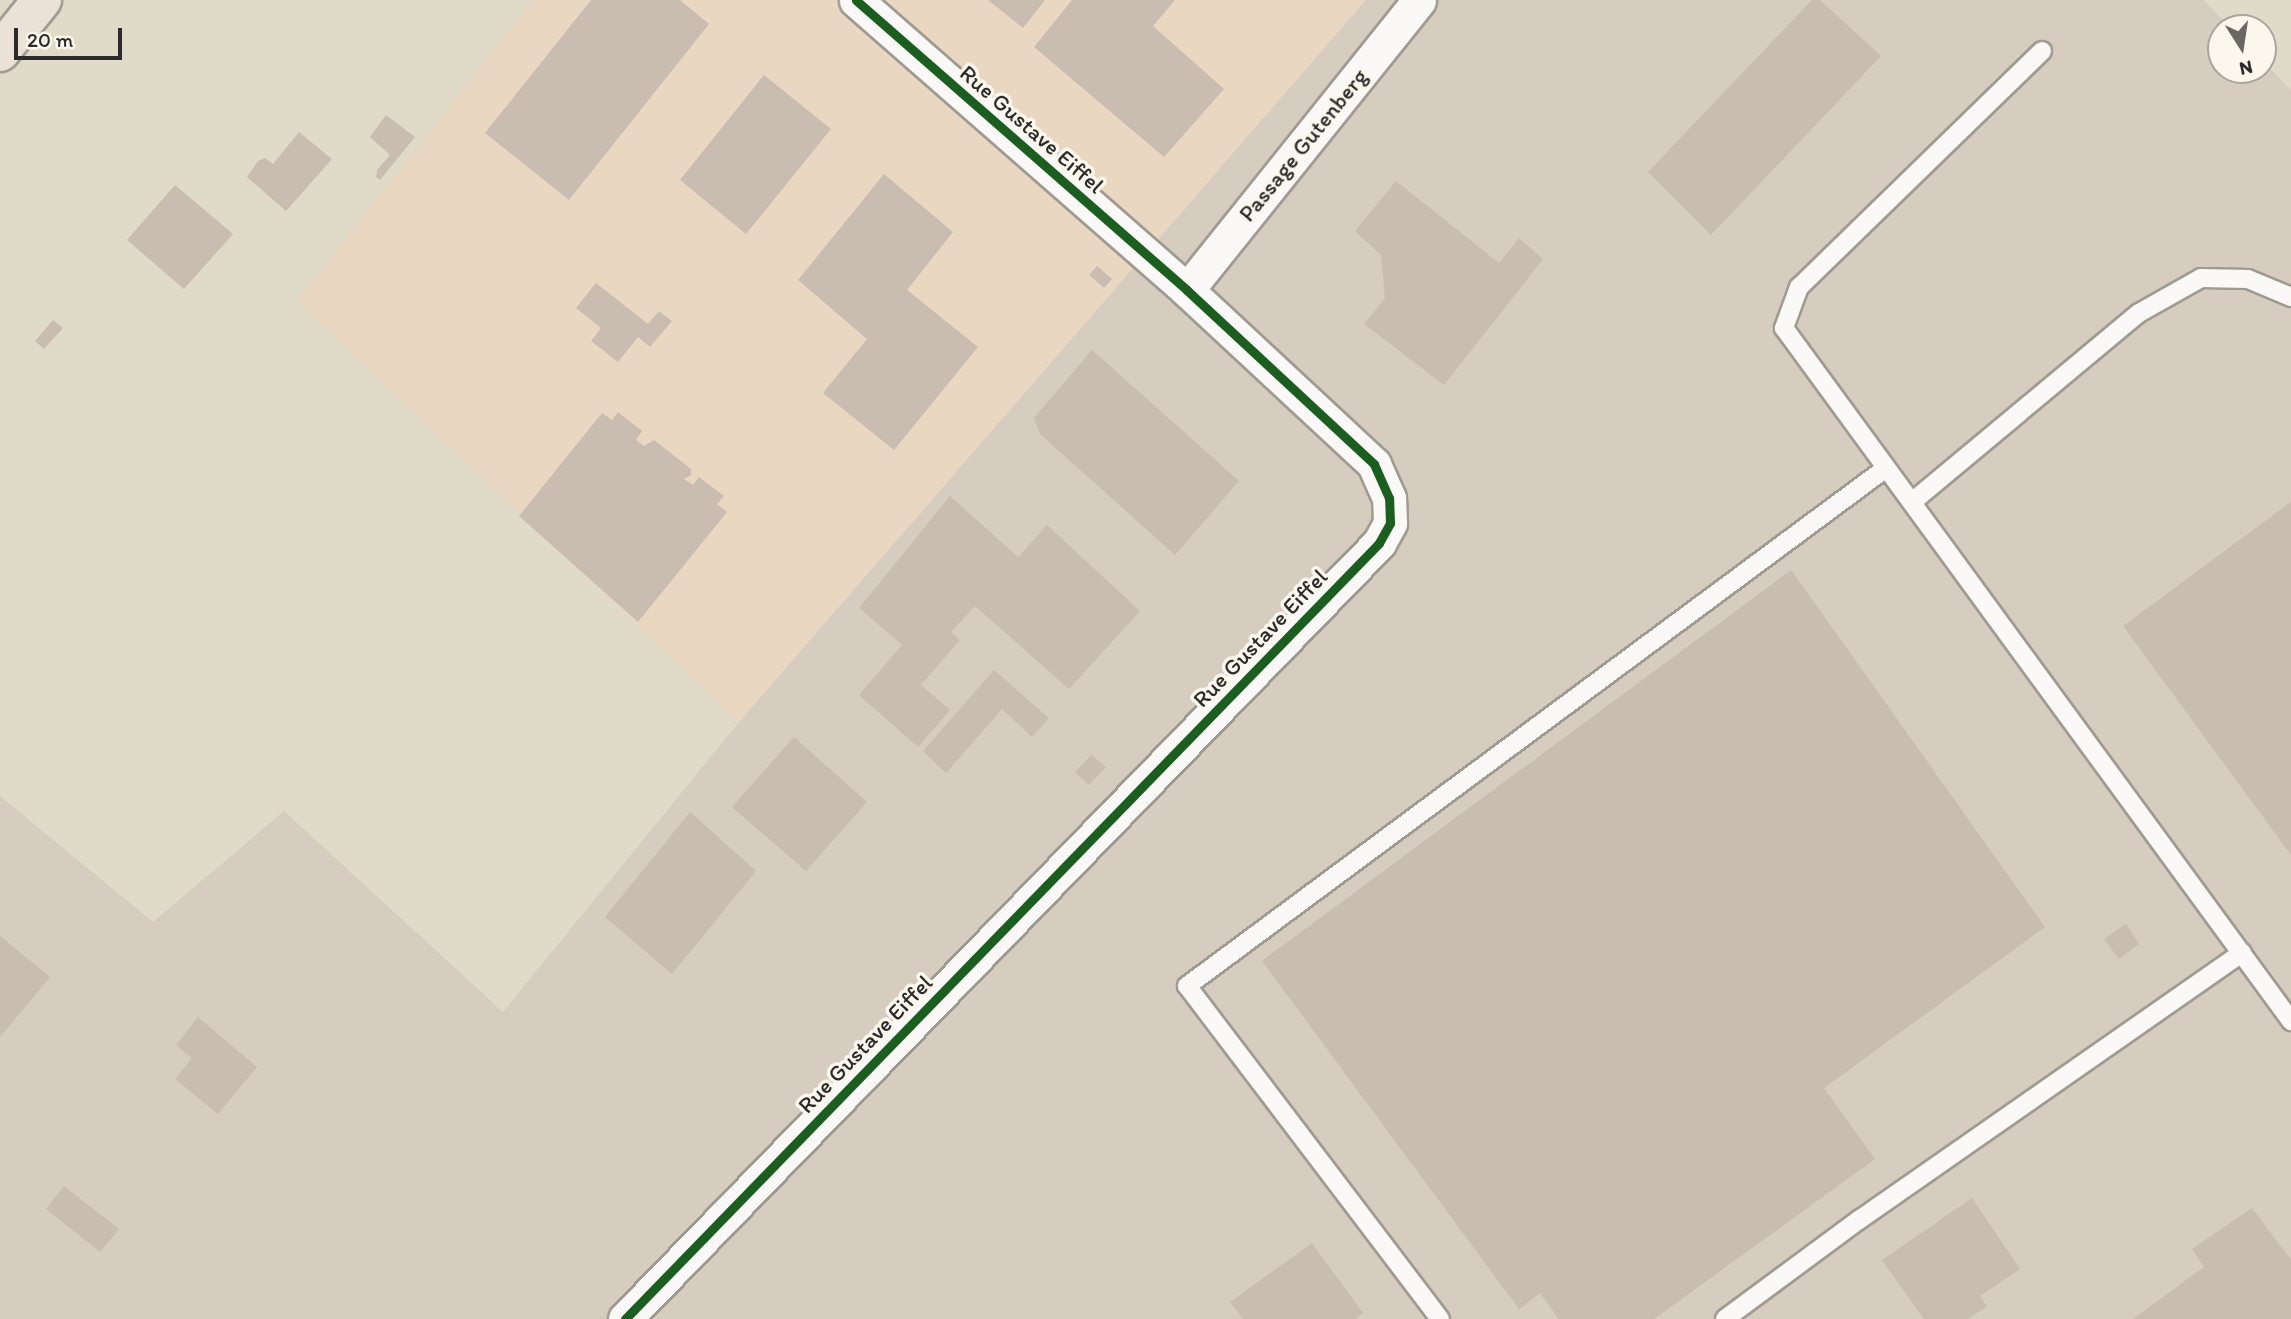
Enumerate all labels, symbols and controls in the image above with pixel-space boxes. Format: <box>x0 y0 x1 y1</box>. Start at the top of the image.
scale bar <box>18 14 126 58</box>
north arrow <box>2207 14 2277 84</box>
text: 20 m <box>27 27 73 52</box>
text: N <box>2237 55 2255 81</box>
street label: Rue Gustave Eiffel <box>955 59 1109 199</box>
street label: Passage Gutenberg <box>1233 63 1373 227</box>
street label: Rue Gustave Eiffel <box>1187 563 1333 713</box>
street label: Rue Gustave Eiffel <box>792 969 938 1119</box>

